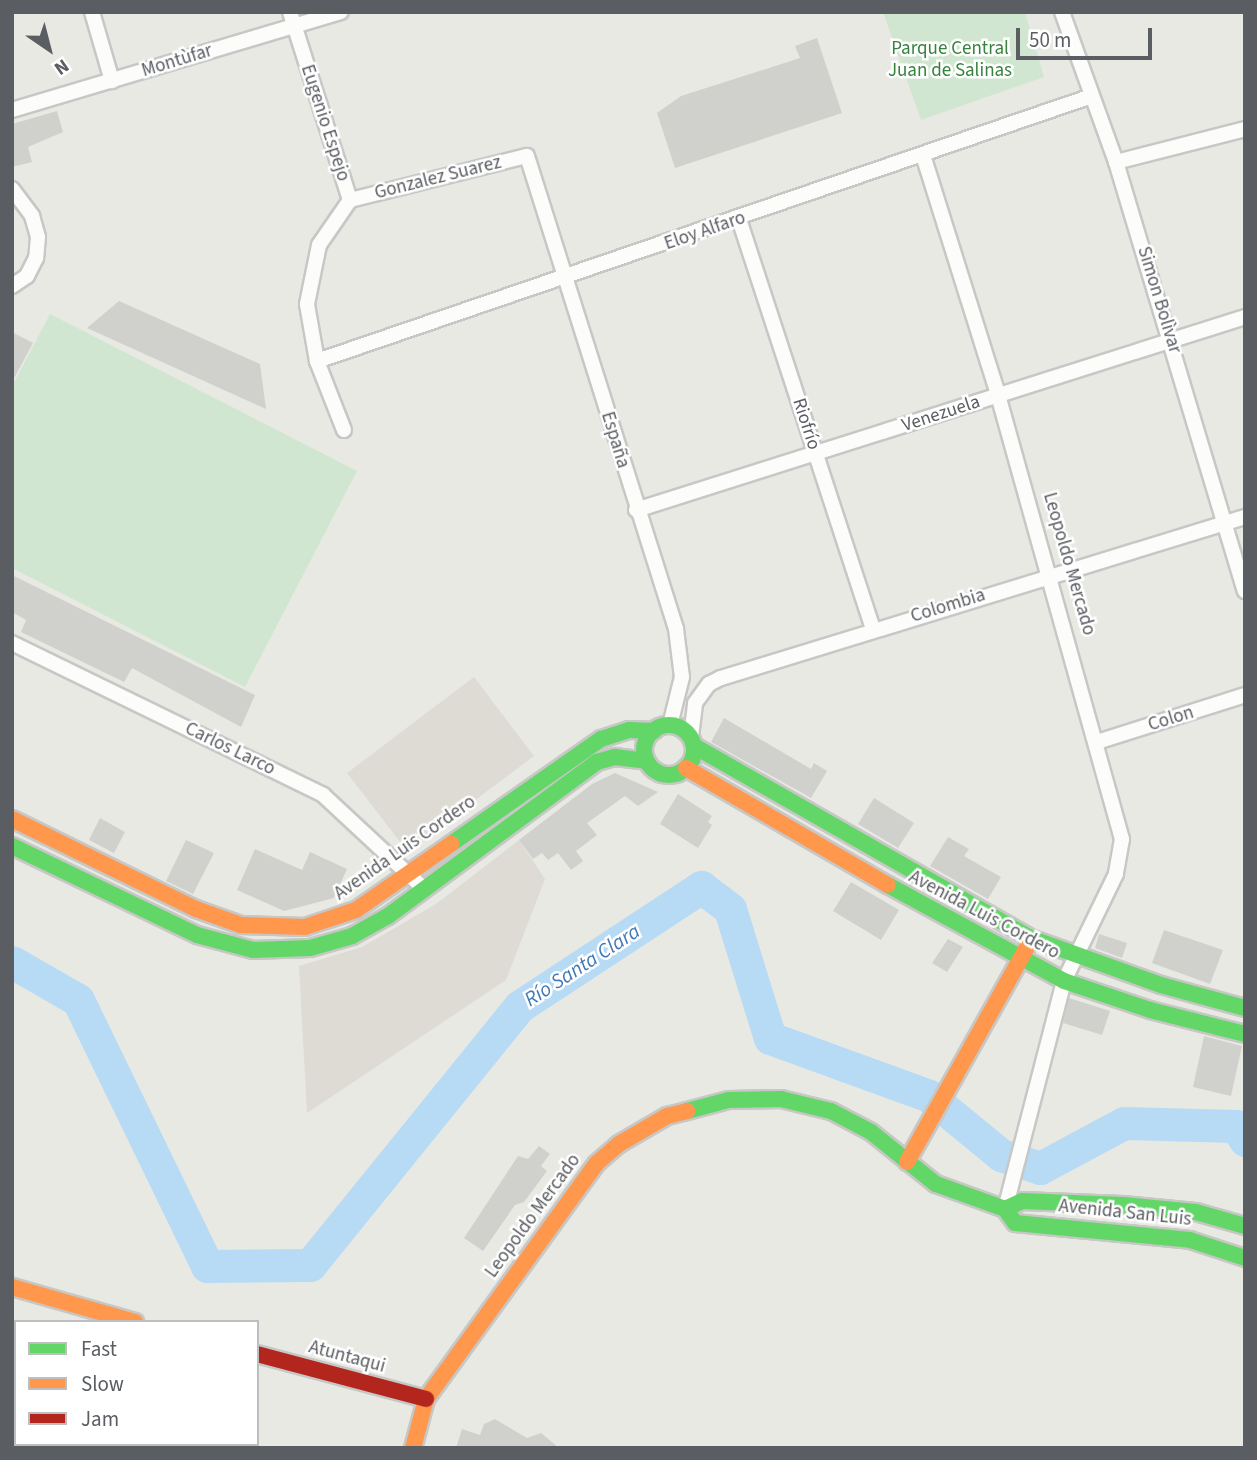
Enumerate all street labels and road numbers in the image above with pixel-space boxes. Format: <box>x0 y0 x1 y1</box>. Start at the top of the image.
street label: Montùfar <box>139 39 215 83</box>
street label: Eugenio Espejo <box>295 62 355 184</box>
street label: Gonzalez Suarez <box>372 151 504 205</box>
street label: Eloy Alfaro <box>661 206 749 256</box>
street label: Simon Bolìvar <box>1132 244 1186 356</box>
street label: Venezuela <box>899 391 983 437</box>
street label: Riofrío <box>787 395 825 453</box>
street label: España <box>596 409 634 471</box>
street label: Leopoldo Mercado <box>1038 490 1100 638</box>
street label: Colombia <box>908 584 988 628</box>
street label: Colon <box>1145 701 1197 737</box>
street label: Carlos Larco <box>181 717 279 781</box>
street label: Avenida Luis Cordero <box>330 791 480 905</box>
street label: Avenida Luis Cordero <box>905 866 1063 964</box>
street label: Leopoldo Mercado <box>480 1150 586 1282</box>
street label: Avenida San Luis <box>1058 1195 1192 1231</box>
street label: Atuntaqui <box>306 1336 388 1378</box>

